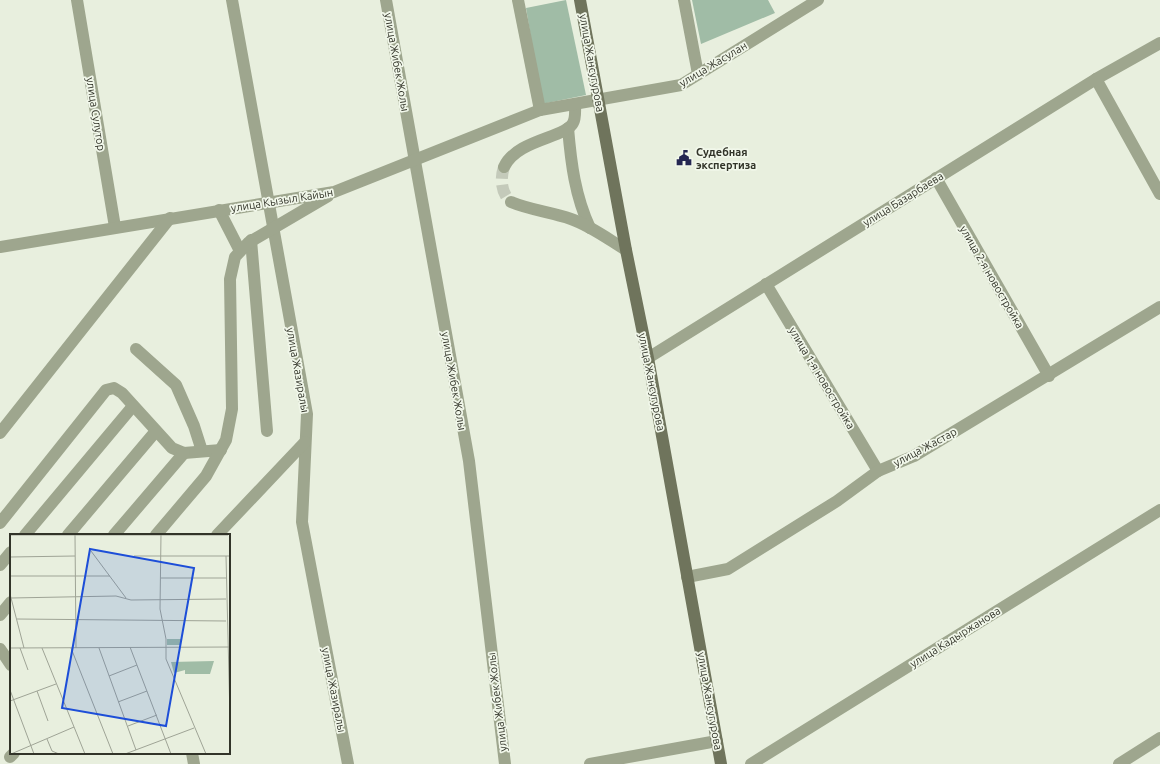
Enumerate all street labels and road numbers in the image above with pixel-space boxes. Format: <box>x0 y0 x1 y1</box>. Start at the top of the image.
street label: улица Жибек Жолы <box>382 12 412 112</box>
street label: улица Жансугурова <box>577 13 607 113</box>
street label: улица Жасулан <box>677 39 749 89</box>
street label: улица Сулутор <box>84 76 108 152</box>
street label: улица Базарбаева <box>861 169 945 229</box>
street label: улица Кызыл Кайын <box>230 186 334 214</box>
street label: улица 2-я новостройка <box>958 223 1026 331</box>
street label: улица 1-я новостройка <box>787 325 857 431</box>
street label: улица Жазиралы <box>285 326 311 414</box>
street label: улица Жибек Жолы <box>439 331 469 431</box>
street label: улица Жансугурова <box>637 332 667 432</box>
street label: улица Жастар <box>891 425 959 469</box>
street label: улица Кадыржанова <box>908 604 1002 670</box>
street label: улица Жазиралы <box>320 647 348 733</box>
street label: улица Жансугурова <box>695 651 725 751</box>
street label: улица Жибек Жолы <box>485 652 509 752</box>

